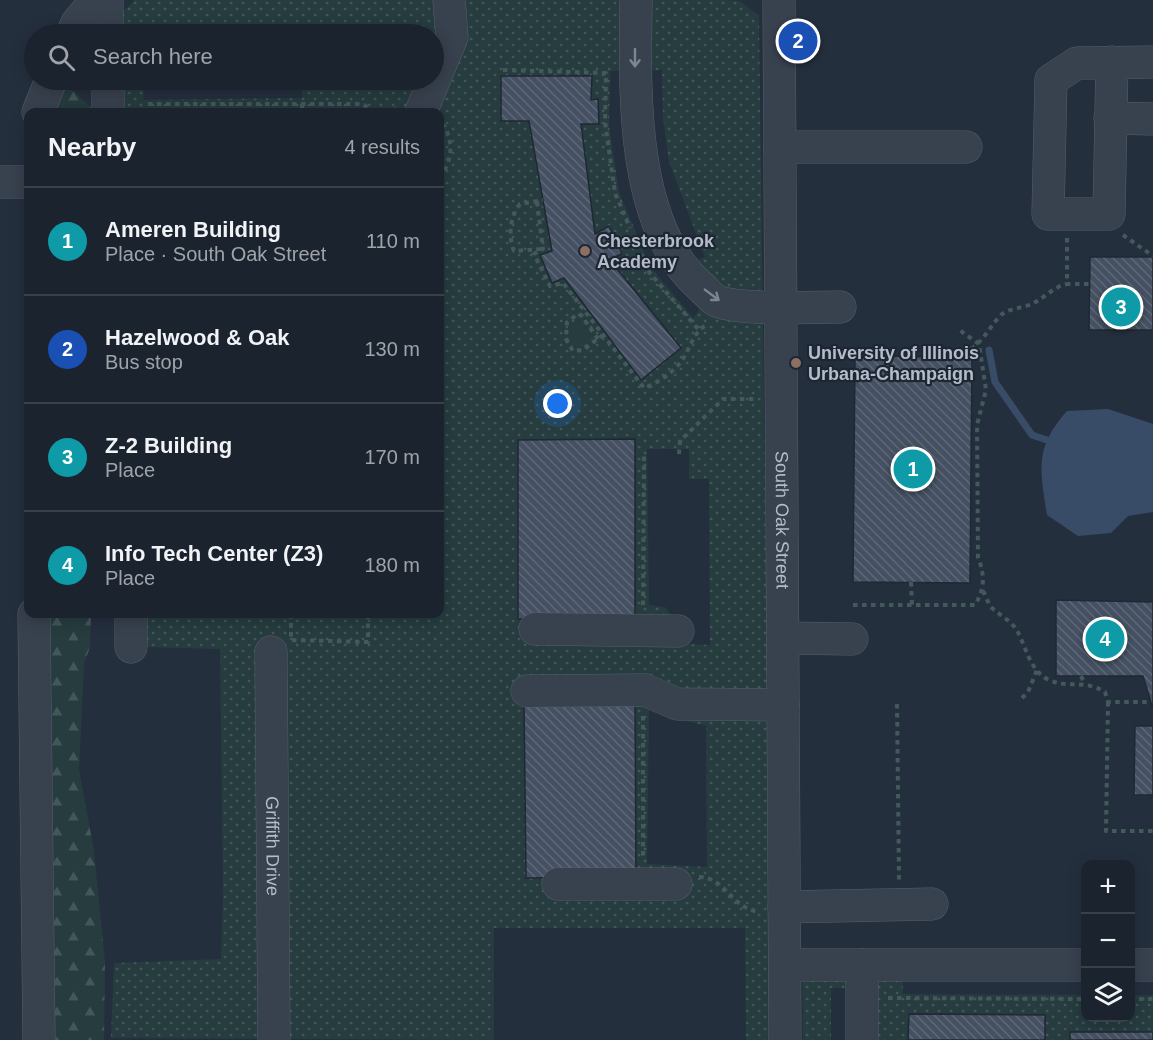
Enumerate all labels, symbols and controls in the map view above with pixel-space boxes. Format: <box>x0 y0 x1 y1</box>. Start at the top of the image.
pin: 2 <box>778 18 818 63</box>
search box <box>24 24 444 90</box>
icon: search <box>45 41 78 74</box>
text: Search here <box>93 44 213 69</box>
one-way arrow <box>629 48 641 68</box>
text: Nearby <box>48 132 136 162</box>
text: 4 results <box>344 136 420 158</box>
text: Ameren Building <box>105 217 281 242</box>
text: 1 <box>62 230 73 252</box>
text: 110 m <box>366 230 420 252</box>
place label: Chesterbrook Academy <box>597 231 715 272</box>
text: Place · South Oak Street <box>105 243 326 265</box>
marker: Chesterbrook Academy <box>578 244 592 258</box>
pin: 3 <box>1102 284 1140 330</box>
one-way arrow <box>703 289 719 301</box>
text: Hazelwood & Oak <box>105 325 290 350</box>
text: 2 <box>62 338 73 360</box>
text: 130 m <box>364 338 420 360</box>
place label: University of Illinois Urbana-Champaign <box>808 343 979 384</box>
text: Bus stop <box>105 351 183 373</box>
marker: University of Illinois Urbana-Champaign <box>789 356 803 370</box>
your location <box>543 389 572 418</box>
text: Z-2 Building <box>105 433 232 458</box>
text: 3 <box>62 446 73 468</box>
text: 170 m <box>364 446 420 468</box>
pin: 1 <box>894 446 932 492</box>
street label: South Oak Street <box>772 451 792 589</box>
text: Place <box>105 459 155 481</box>
text: Info Tech Center (Z3) <box>105 541 323 566</box>
text: 4 <box>62 554 73 576</box>
text: 180 m <box>364 554 420 576</box>
text: Place <box>105 567 155 589</box>
pin: 4 <box>1086 616 1124 662</box>
street label: Griffith Drive <box>262 796 283 896</box>
map controls <box>1081 860 1135 1022</box>
button: + <box>1081 860 1135 914</box>
button: − <box>1081 914 1135 968</box>
button: layers <box>1081 968 1135 1022</box>

